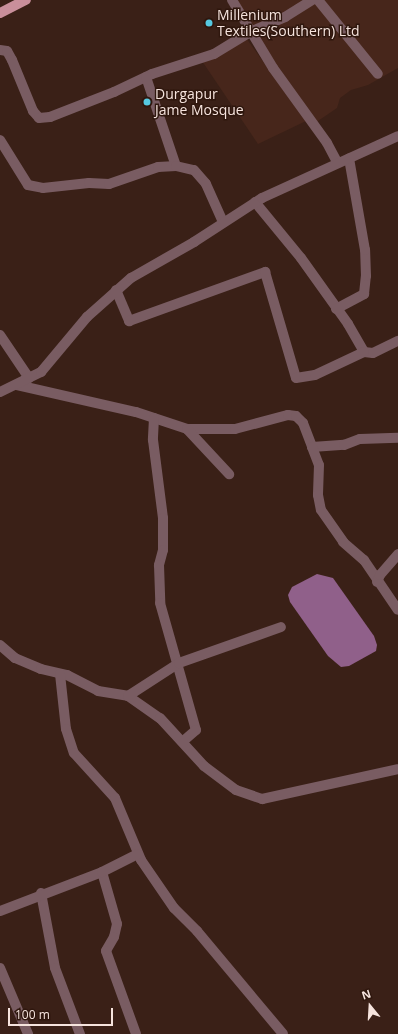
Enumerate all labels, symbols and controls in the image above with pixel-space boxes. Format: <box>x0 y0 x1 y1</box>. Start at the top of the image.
place label: Millenium Textiles(Southern) Ltd <box>217 7 360 40</box>
marker: Millenium Textiles(Southern) Ltd <box>204 18 214 28</box>
place label: Durgapur Jame Mosque <box>155 86 244 118</box>
marker: Durgapur Jame Mosque <box>142 97 152 107</box>
north arrow <box>350 986 390 1026</box>
text: N <box>360 986 373 1003</box>
scale bar <box>10 1000 115 1026</box>
text: 100 m <box>15 1006 50 1023</box>

